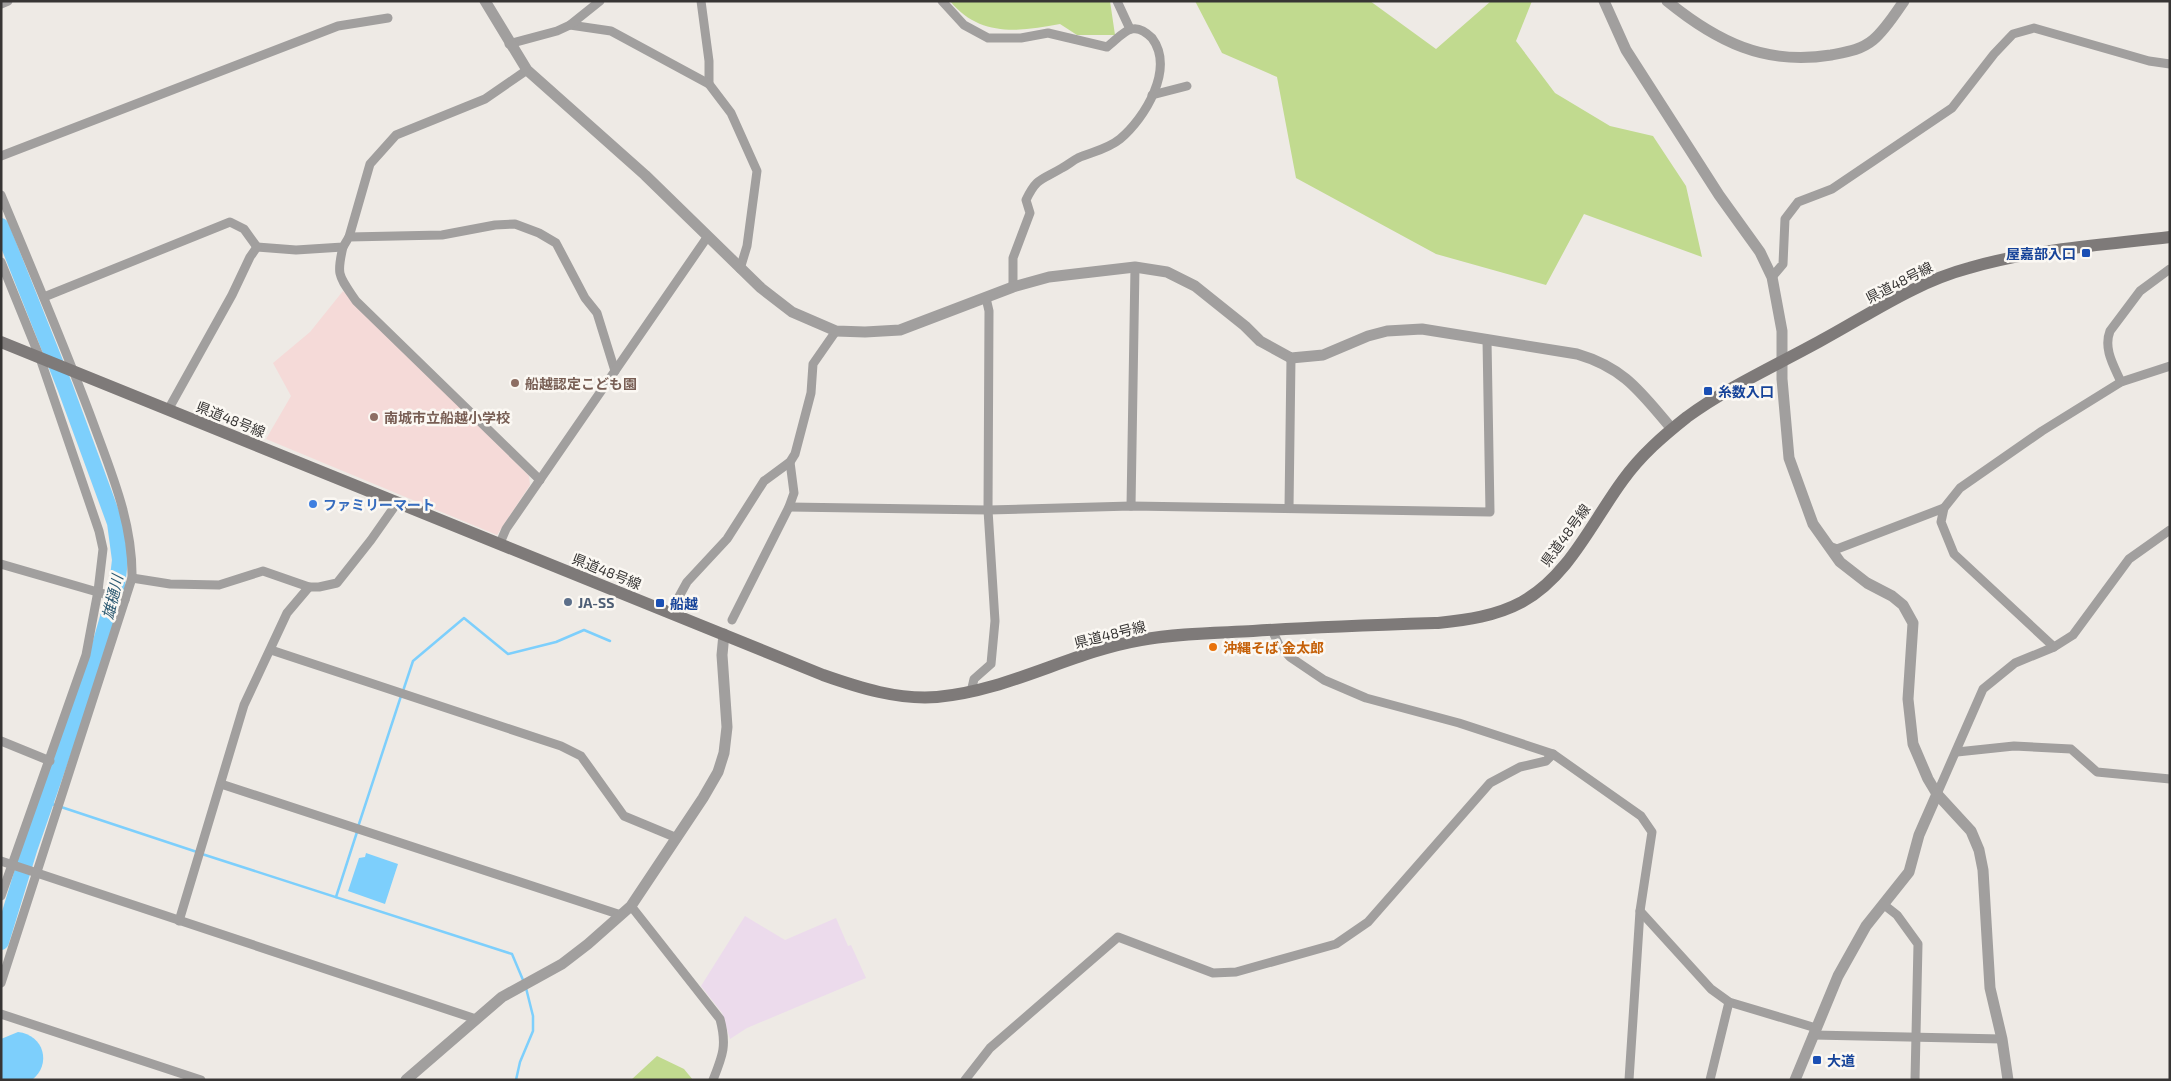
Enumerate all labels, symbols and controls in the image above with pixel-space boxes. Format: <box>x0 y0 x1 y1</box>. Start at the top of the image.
place label: 屋嘉部入口 <box>2006 245 2076 262</box>
marker: 屋嘉部入口 <box>2080 247 2092 259</box>
street label: 県道48号線 <box>1863 258 1935 306</box>
place label: 船越認定こども園 <box>525 375 637 392</box>
marker: 船越認定こども園 <box>509 377 521 389</box>
place label: 糸数入口 <box>1718 383 1774 400</box>
marker: 糸数入口 <box>1702 385 1714 397</box>
street label: 県道48号線 <box>194 397 268 441</box>
place label: 南城市立船越小学校 <box>384 409 510 426</box>
marker: 南城市立船越小学校 <box>368 411 380 423</box>
place label: ファミリーマート <box>323 496 435 513</box>
marker: ファミリーマート <box>307 498 319 510</box>
street label: 県道48号線 <box>1537 500 1593 570</box>
street label: 県道48号線 <box>570 549 644 593</box>
water label: 雄樋川 <box>98 571 126 621</box>
place label: JA-SS <box>578 594 614 611</box>
place label: 船越 <box>670 595 698 612</box>
marker: JA-SS <box>562 596 574 608</box>
marker: 船越 <box>654 597 666 609</box>
street label: 県道48号線 <box>1072 617 1148 651</box>
place label: 沖縄そば 金太郎 <box>1223 639 1324 656</box>
marker: 沖縄そば 金太郎 <box>1207 641 1219 653</box>
place label: 大道 <box>1827 1052 1855 1069</box>
marker: 大道 <box>1811 1054 1823 1066</box>

